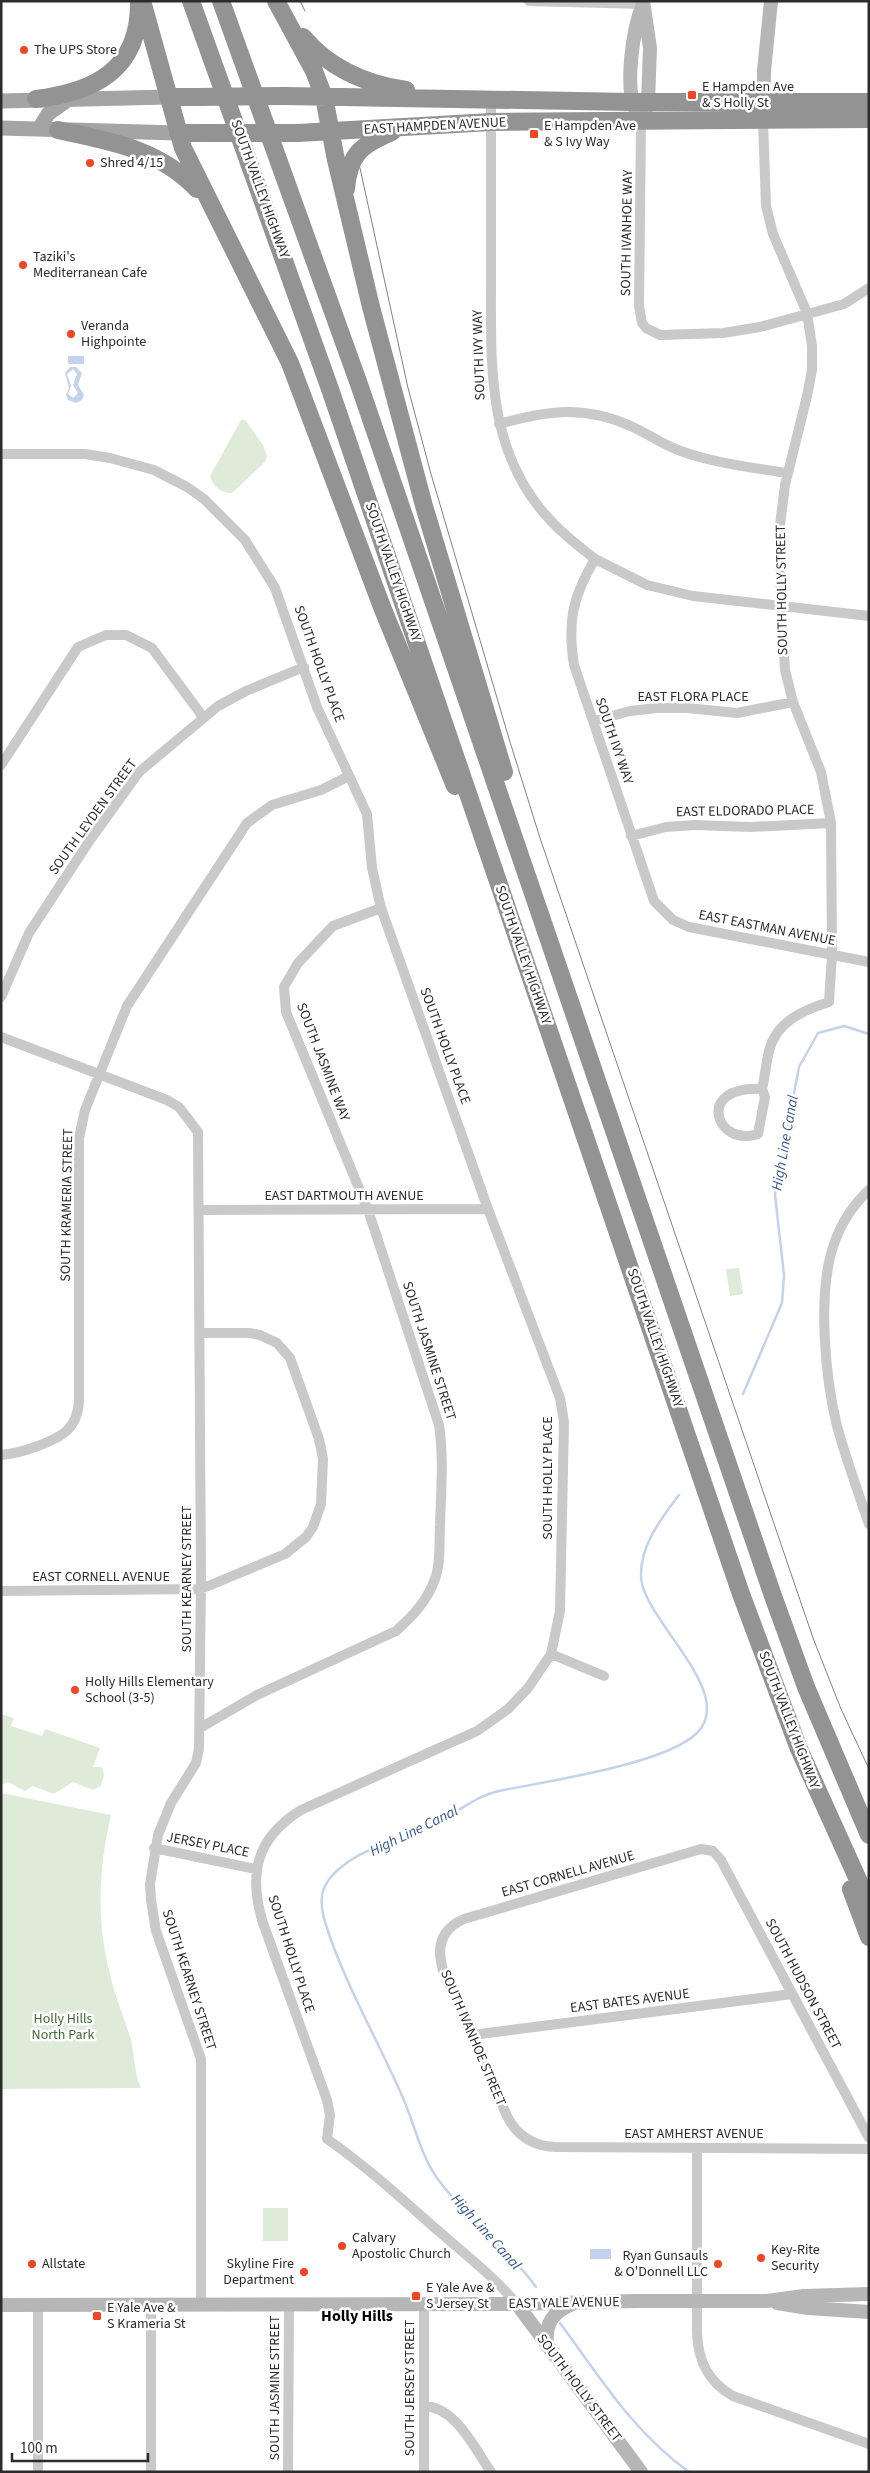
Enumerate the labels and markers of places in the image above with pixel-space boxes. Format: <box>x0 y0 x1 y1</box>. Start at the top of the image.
place label: The UPS Store <box>34 40 117 60</box>
marker: The UPS Store <box>18 44 30 56</box>
place label: E Hampden Ave & S Holly St <box>702 77 794 113</box>
marker: E Hampden Ave & S Holly St <box>686 89 698 101</box>
place label: E Hampden Ave & S Ivy Way <box>544 116 636 152</box>
marker: E Hampden Ave & S Ivy Way <box>528 128 540 140</box>
place label: Shred 4/15 <box>100 153 163 173</box>
marker: Shred 4/15 <box>84 157 96 169</box>
place label: Taziki's Mediterranean Cafe <box>33 247 147 283</box>
marker: Taziki's Mediterranean Cafe <box>17 259 29 271</box>
place label: Veranda Highpointe <box>81 316 146 352</box>
marker: Veranda Highpointe <box>65 328 77 340</box>
place label: Holly Hills Elementary School (3-5) <box>85 1672 214 1708</box>
marker: Holly Hills Elementary School (3-5) <box>69 1684 81 1696</box>
place label: Calvary Apostolic Church <box>352 2228 451 2264</box>
marker: Calvary Apostolic Church <box>336 2240 348 2252</box>
place label: Key-Rite Security <box>771 2240 820 2276</box>
place label: Ryan Gunsauls & O'Donnell LLC <box>614 2246 708 2282</box>
marker: Key-Rite Security <box>755 2252 767 2264</box>
place label: Allstate <box>42 2254 85 2274</box>
place label: Skyline Fire Department <box>223 2254 294 2290</box>
marker: Allstate <box>26 2258 38 2270</box>
marker: Ryan Gunsauls & O'Donnell LLC <box>712 2258 724 2270</box>
marker: Skyline Fire Department <box>298 2266 310 2278</box>
place label: E Yale Ave & S Jersey St <box>426 2278 495 2314</box>
marker: E Yale Ave & S Jersey St <box>410 2290 422 2302</box>
place label: E Yale Ave & S Krameria St <box>107 2298 186 2334</box>
marker: E Yale Ave & S Krameria St <box>91 2310 103 2322</box>

